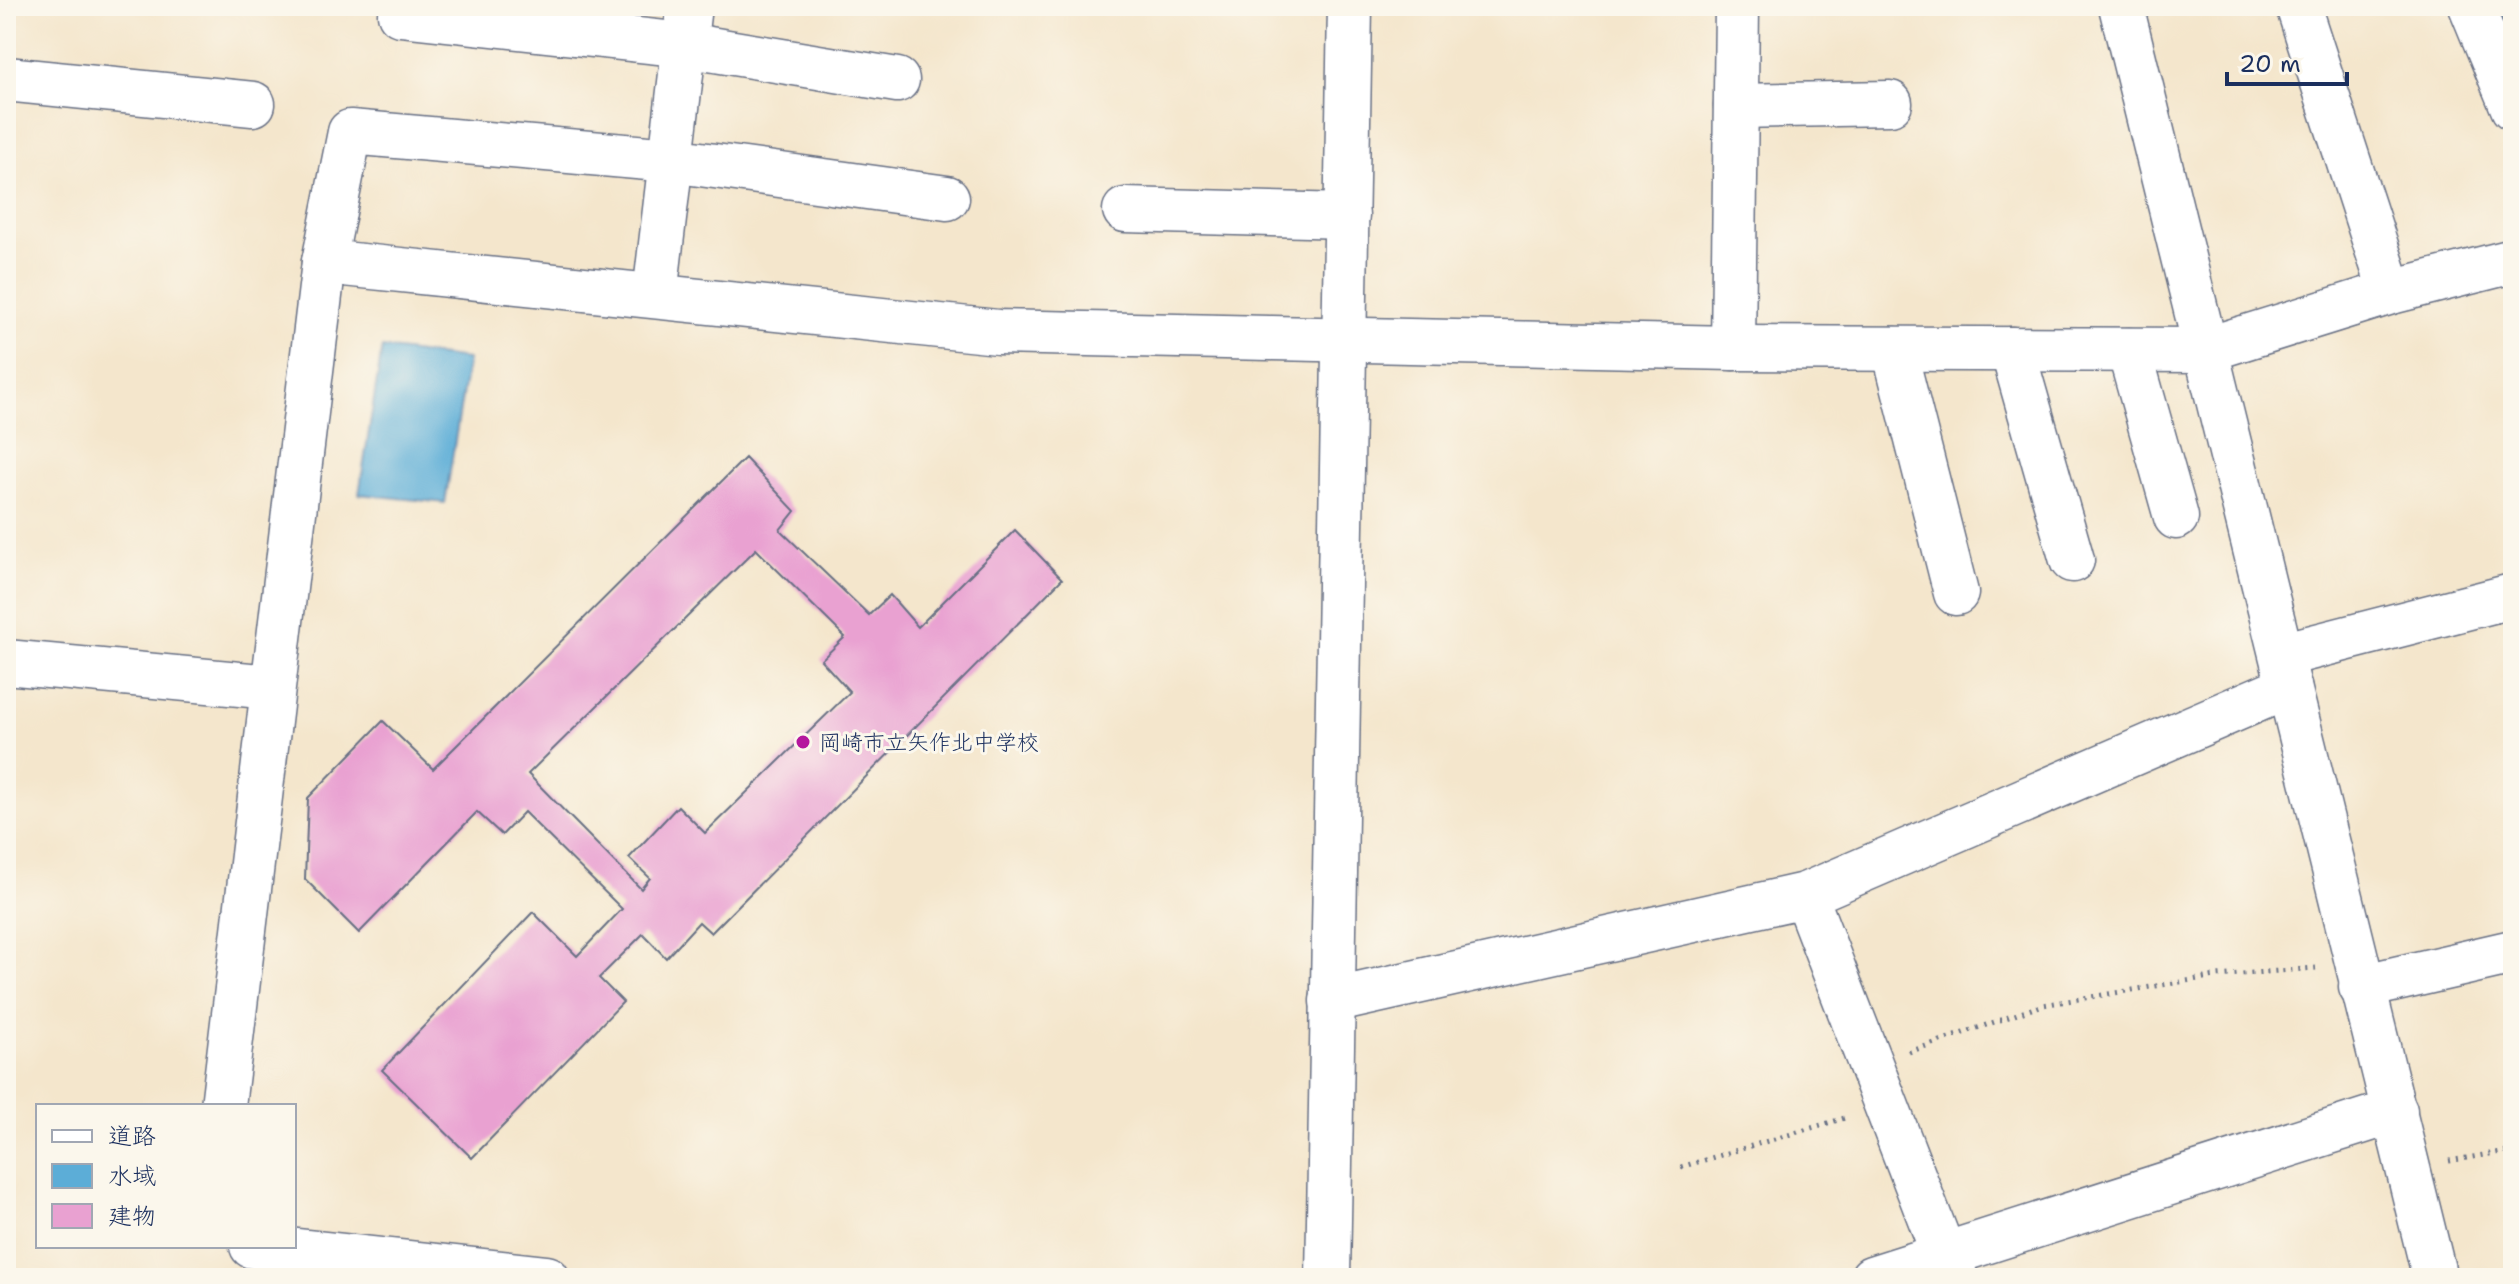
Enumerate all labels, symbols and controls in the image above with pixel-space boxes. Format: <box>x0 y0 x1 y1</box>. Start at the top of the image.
scale bar <box>2227 36 2347 86</box>
text: 20 m <box>2239 48 2301 80</box>
place label: 岡崎市立矢作北中学校 <box>819 728 1039 757</box>
marker: 岡崎市立矢作北中学校 <box>794 733 812 751</box>
legend <box>36 1104 296 1248</box>
text: 道路 <box>108 1120 156 1152</box>
text: 水域 <box>108 1160 156 1192</box>
text: 建物 <box>108 1200 156 1232</box>

